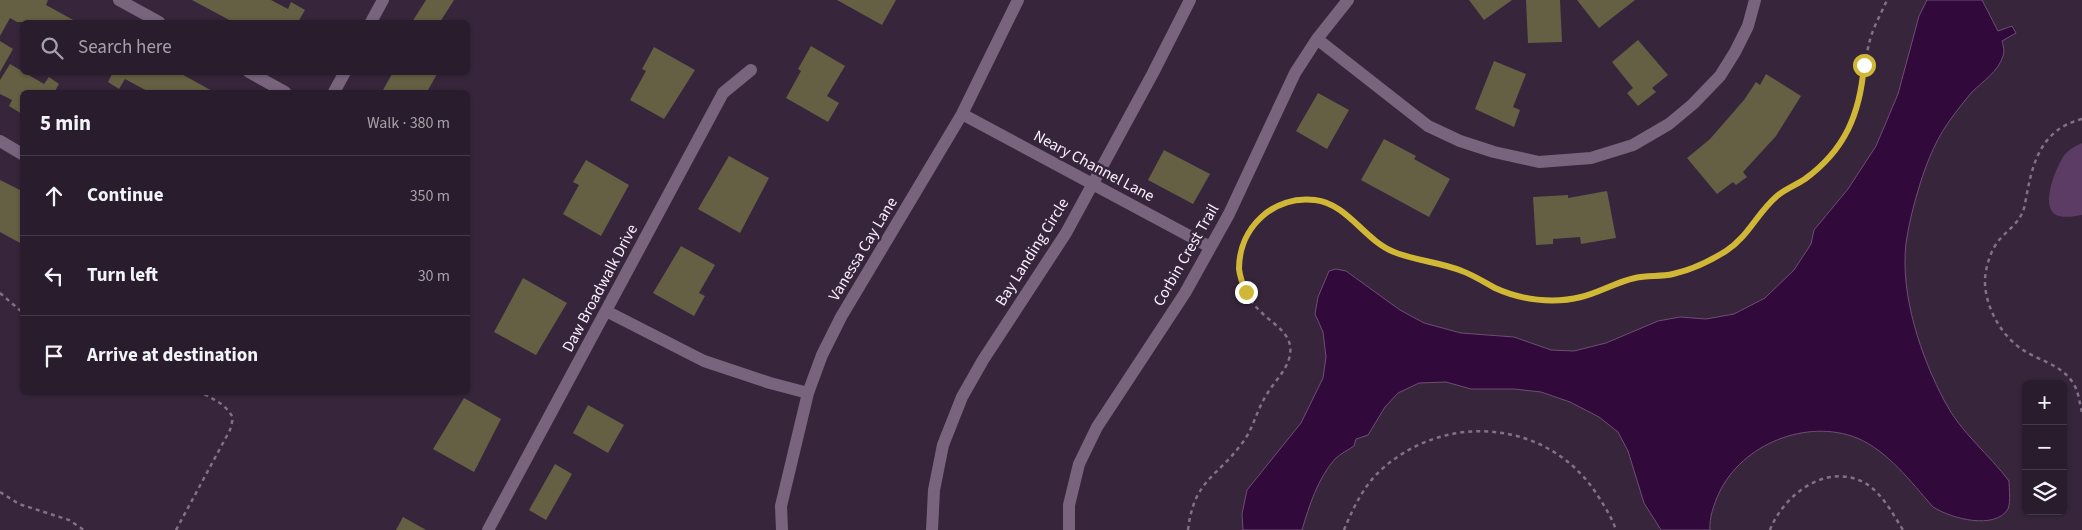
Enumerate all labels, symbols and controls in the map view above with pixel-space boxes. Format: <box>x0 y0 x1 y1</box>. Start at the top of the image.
search box <box>20 20 470 75</box>
icon: search <box>38 34 66 62</box>
text: Search here <box>78 34 172 61</box>
route start <box>1853 54 1876 77</box>
text: 5 min <box>40 108 91 138</box>
text: Walk · 380 m <box>367 112 450 134</box>
street label: Neary Channel Lane <box>1030 125 1158 207</box>
icon: ahead <box>40 182 68 210</box>
text: Continue <box>87 182 164 209</box>
text: 350 m <box>410 185 450 207</box>
street label: Vanessa Cay Lane <box>823 193 903 305</box>
street label: Bay Landing Circle <box>990 194 1074 310</box>
street label: Corbin Crest Trail <box>1148 200 1224 310</box>
street label: Daw Broadwalk Drive <box>557 220 643 356</box>
icon: left <box>40 262 68 290</box>
text: Turn left <box>87 262 158 289</box>
text: 30 m <box>418 265 450 287</box>
route end <box>1235 281 1258 304</box>
icon: arrive <box>40 342 68 370</box>
text: Arrive at destination <box>87 342 258 369</box>
map controls <box>2022 380 2067 515</box>
button: + <box>2022 380 2067 425</box>
button: − <box>2022 425 2067 470</box>
button: layers <box>2022 470 2067 515</box>

